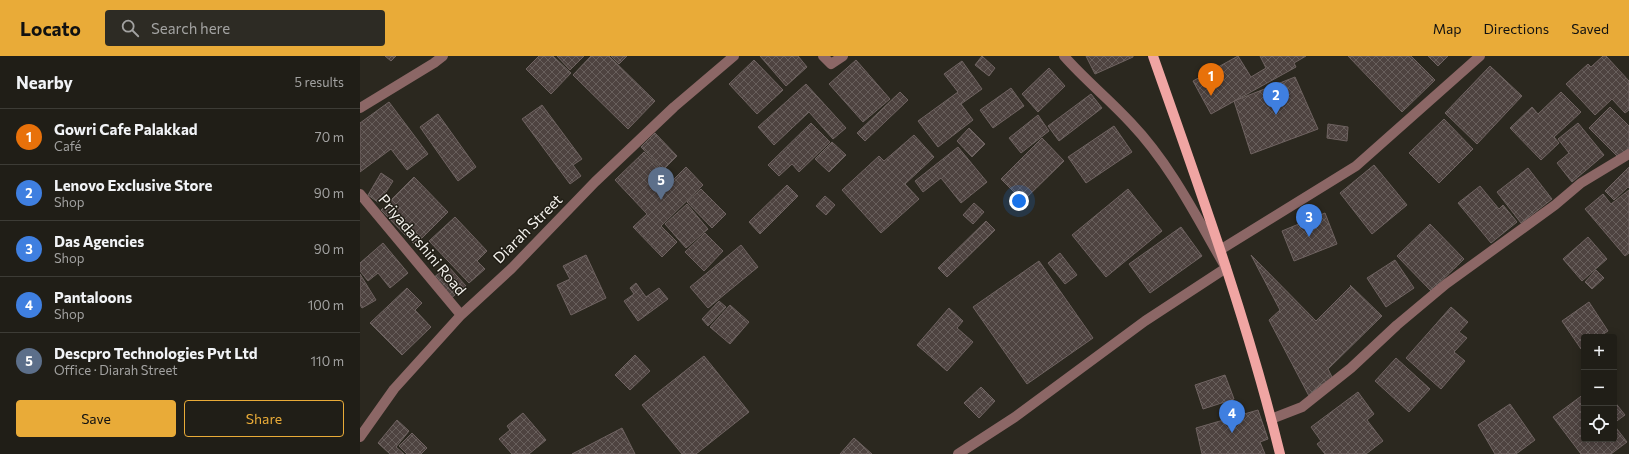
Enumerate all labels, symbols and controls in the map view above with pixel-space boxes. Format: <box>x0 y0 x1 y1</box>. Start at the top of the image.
search box <box>105 10 385 46</box>
text: Locato <box>20 17 81 40</box>
icon: search <box>119 17 141 39</box>
text: Search here <box>151 19 230 37</box>
text: Map <box>1433 20 1462 37</box>
text: Directions <box>1484 20 1549 37</box>
text: Saved <box>1571 20 1609 37</box>
pin: 1 <box>1198 63 1224 96</box>
text: Nearby <box>16 72 73 93</box>
text: 5 results <box>294 74 344 90</box>
pin: 2 <box>1263 82 1289 115</box>
text: Gowri Cafe Palakkad <box>54 120 198 138</box>
text: 1 <box>26 129 32 145</box>
text: 70 m <box>315 129 344 145</box>
text: Café <box>54 138 81 154</box>
pin: 5 <box>648 167 674 200</box>
text: Lenovo Exclusive Store <box>54 176 212 194</box>
text: 2 <box>25 185 33 201</box>
text: 90 m <box>314 185 344 201</box>
street label: Priyadarshini Road <box>375 190 470 299</box>
street label: Diarah Street <box>489 190 566 267</box>
your location <box>1009 191 1029 211</box>
text: Shop <box>54 194 85 210</box>
pin: 3 <box>1296 204 1322 237</box>
text: Das Agencies <box>54 232 144 250</box>
text: 3 <box>25 241 33 257</box>
text: 90 m <box>314 241 344 257</box>
text: Shop <box>54 250 85 266</box>
text: Pantaloons <box>54 288 132 306</box>
text: 4 <box>25 297 33 313</box>
text: 100 m <box>308 297 344 313</box>
text: Shop <box>54 306 85 322</box>
map controls <box>1581 334 1617 442</box>
button: + <box>1581 334 1617 370</box>
text: Descpro Technologies Pvt Ltd <box>54 344 258 362</box>
text: 5 <box>25 353 33 369</box>
text: 110 m <box>311 353 344 369</box>
text: Office · Diarah Street <box>54 362 178 378</box>
button: − <box>1581 370 1617 406</box>
button: Save <box>16 400 176 437</box>
button: Share <box>184 400 344 437</box>
pin: 4 <box>1219 400 1245 433</box>
button: locate <box>1581 406 1617 442</box>

